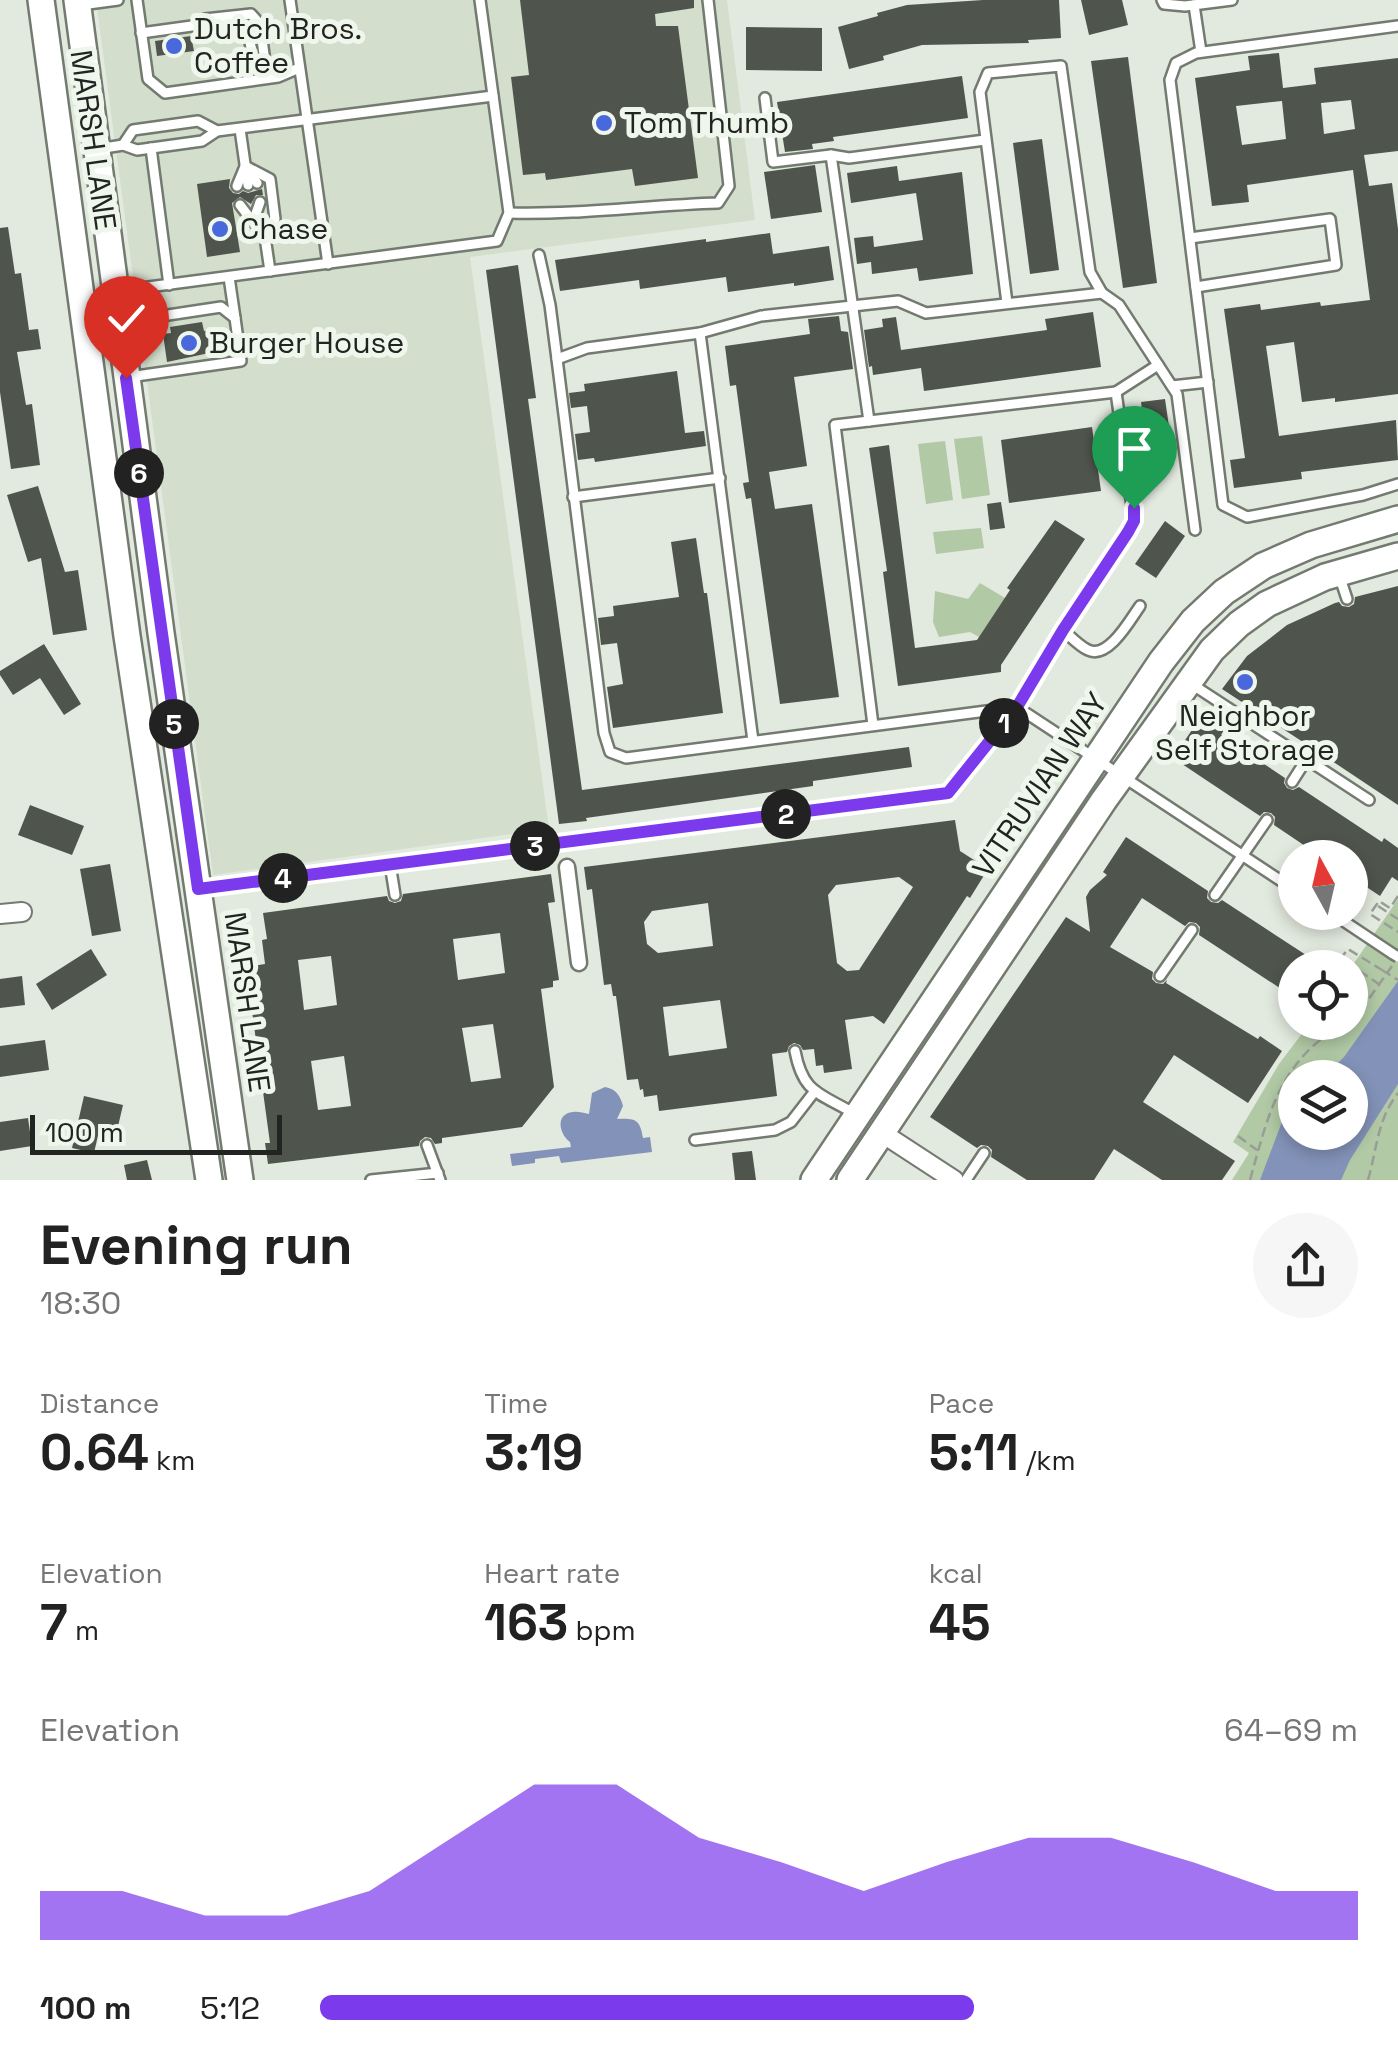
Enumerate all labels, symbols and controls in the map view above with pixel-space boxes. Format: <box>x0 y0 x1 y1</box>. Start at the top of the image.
place label: Dutch Bros. Coffee <box>194 9 362 82</box>
marker: Dutch Bros. Coffee <box>163 35 185 57</box>
street label: MARSH LANE <box>62 47 125 233</box>
place label: Tom Thumb <box>624 103 789 142</box>
marker: Tom Thumb <box>593 112 615 134</box>
place label: Chase <box>240 209 328 248</box>
marker: Chase <box>209 218 231 240</box>
pin <box>84 276 169 379</box>
icon: check <box>99 291 154 346</box>
place label: Burger House <box>209 323 404 362</box>
marker: Burger House <box>178 332 200 354</box>
pin <box>1092 406 1177 509</box>
icon: arrive <box>1107 421 1162 476</box>
pin: 6 <box>114 448 164 498</box>
text: 6 <box>130 455 148 491</box>
marker: Neighbor Self Storage <box>1234 671 1256 693</box>
street label: VITRUVIAN WAY <box>963 685 1116 885</box>
place label: Neighbor Self Storage <box>1155 696 1335 769</box>
pin: 1 <box>979 698 1029 748</box>
pin: 5 <box>149 699 199 749</box>
text: 1 <box>998 705 1010 741</box>
text: 5 <box>166 706 182 742</box>
pin: 2 <box>761 789 811 839</box>
text: 2 <box>778 796 794 832</box>
pin: 3 <box>510 821 560 871</box>
text: 3 <box>526 828 544 864</box>
north arrow <box>1278 840 1368 930</box>
map controls <box>1278 840 1368 1150</box>
pin: 4 <box>258 853 308 903</box>
text: 4 <box>274 860 292 896</box>
street label: MARSH LANE <box>216 909 279 1095</box>
button: locate <box>1278 950 1368 1040</box>
button: layers <box>1278 1060 1368 1150</box>
scale bar <box>30 1110 282 1154</box>
text: 100 m <box>45 1114 124 1150</box>
text: Evening run <box>40 1210 353 1280</box>
button: share <box>1253 1213 1358 1318</box>
text: 18:30 <box>40 1283 121 1323</box>
text: Distance <box>40 1385 159 1421</box>
text: Time <box>484 1385 548 1421</box>
text: Pace <box>929 1385 994 1421</box>
text: 0.64 <box>40 1421 149 1485</box>
text: 3:19 <box>484 1421 583 1485</box>
text: 5:11 <box>929 1421 1019 1485</box>
text: km <box>149 1442 195 1478</box>
text: /km <box>1019 1442 1075 1478</box>
text: Elevation <box>40 1555 163 1591</box>
text: Heart rate <box>484 1555 620 1591</box>
text: kcal <box>929 1555 983 1591</box>
text: 7 <box>40 1591 68 1655</box>
text: 163 <box>484 1591 568 1655</box>
text: 45 <box>929 1591 990 1655</box>
text: m <box>68 1612 99 1648</box>
text: bpm <box>568 1612 636 1648</box>
text: Elevation <box>40 1710 180 1750</box>
text: 64–69 m <box>1224 1710 1358 1750</box>
text: 100 m <box>40 1988 131 2028</box>
text: 5:12 <box>200 1988 260 2028</box>

